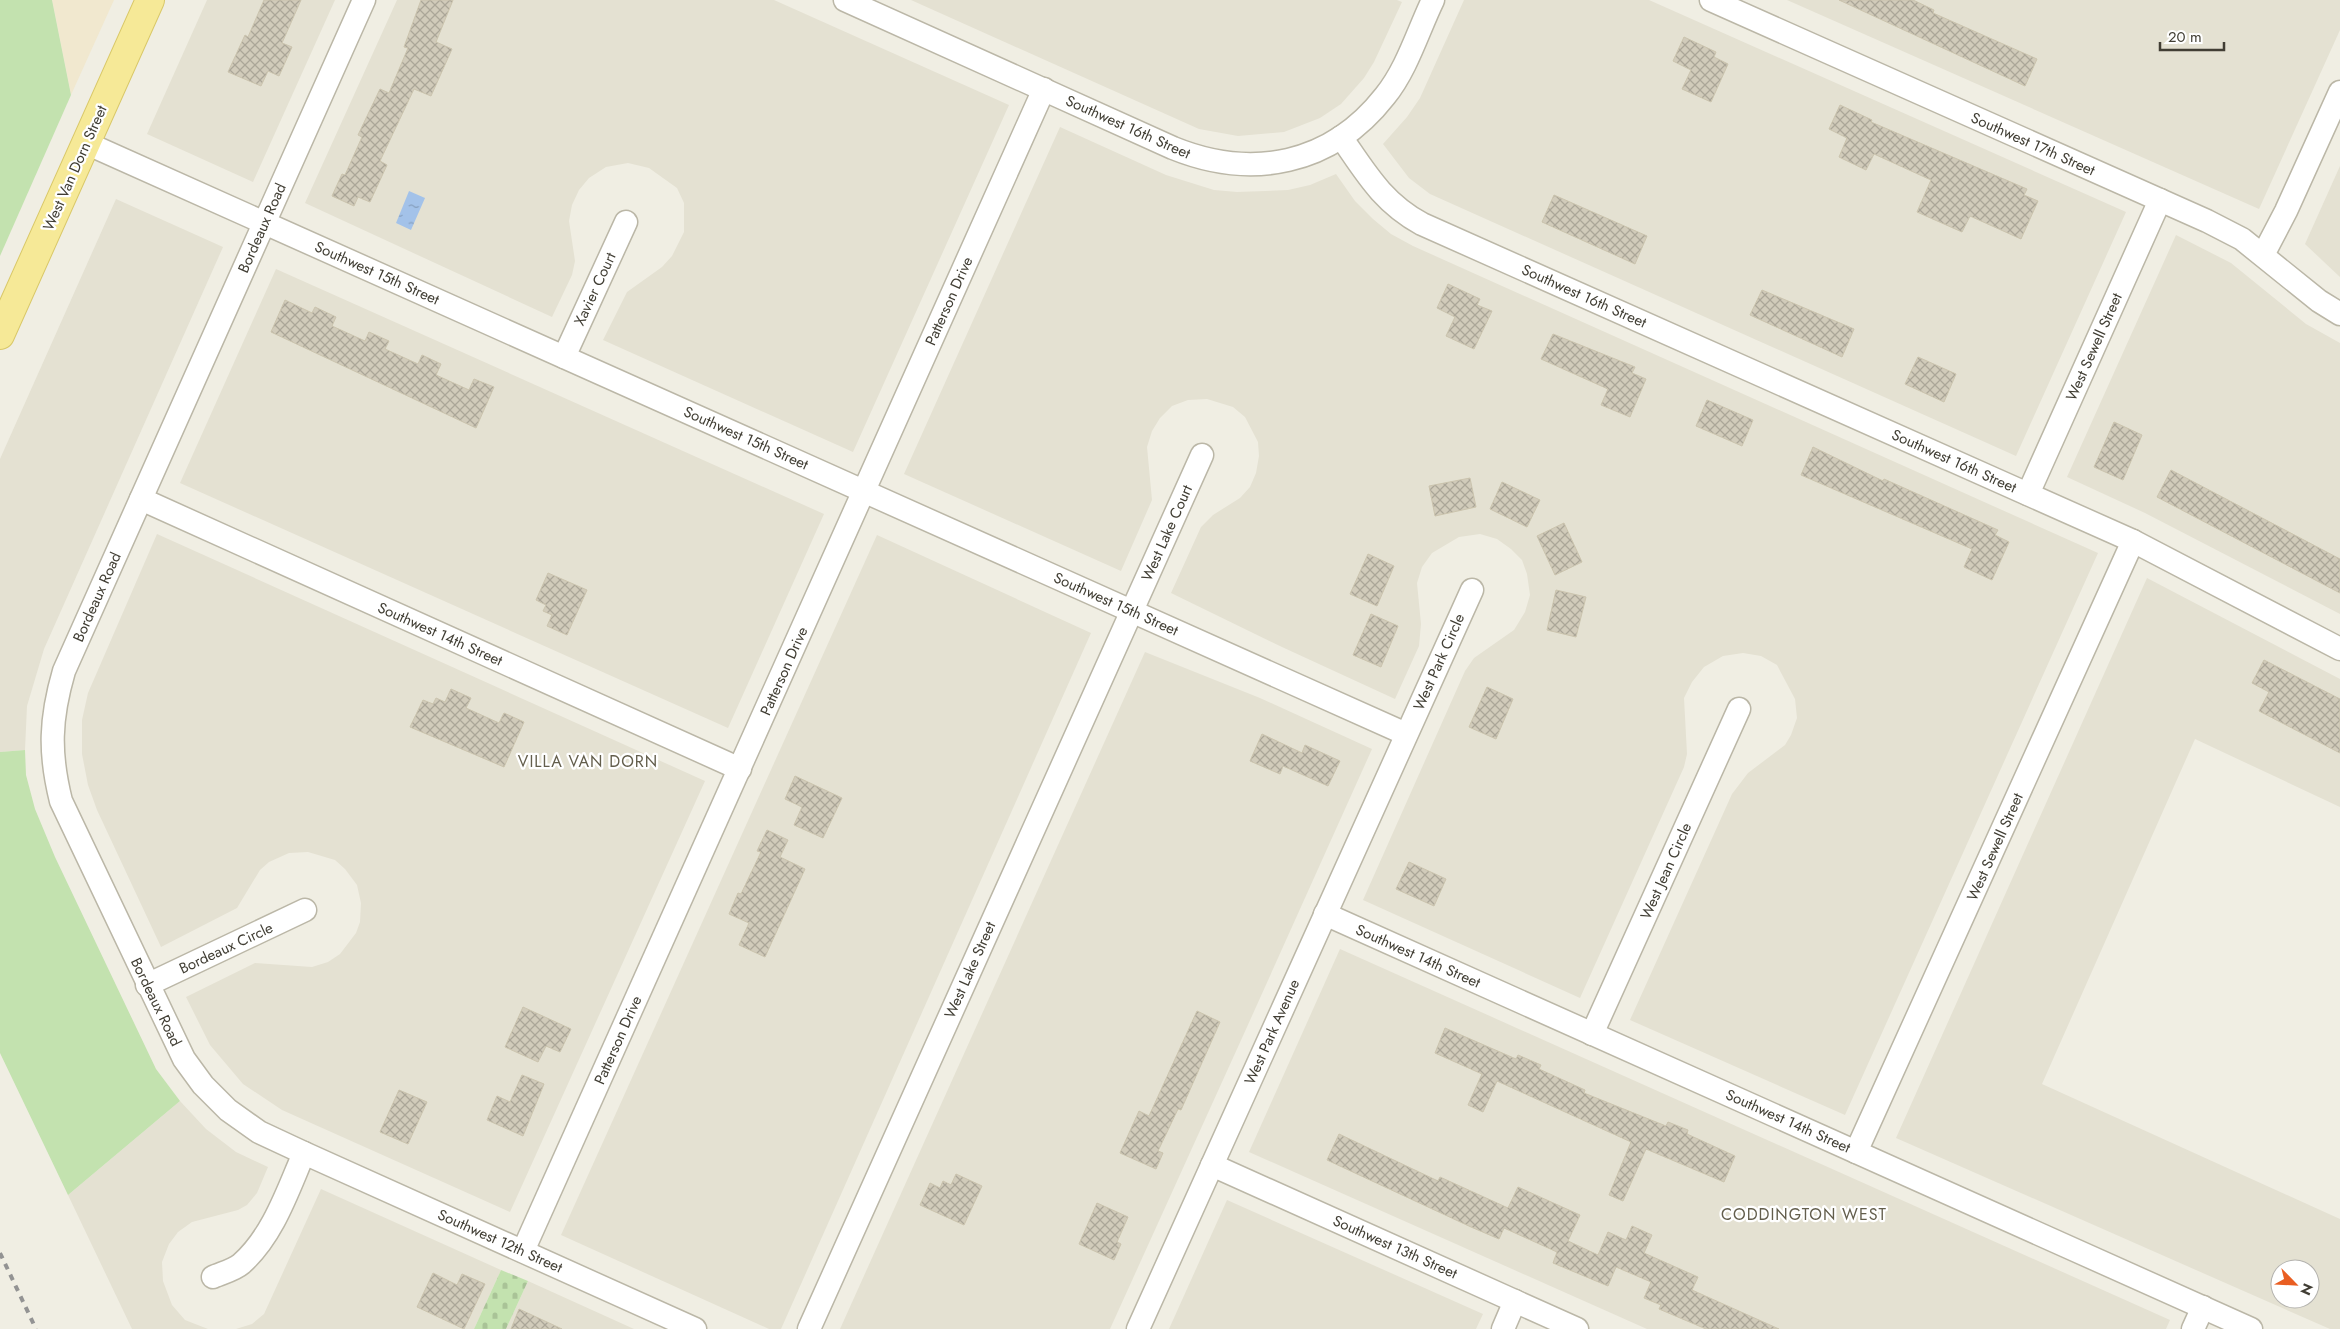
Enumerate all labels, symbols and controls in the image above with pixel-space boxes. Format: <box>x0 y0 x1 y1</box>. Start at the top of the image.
scale bar <box>2160 20 2224 52</box>
text: 20 m <box>2168 26 2202 48</box>
street label: Southwest 16th Street <box>1062 90 1194 165</box>
street label: West Van Dorn Street <box>37 101 113 234</box>
street label: Southwest 17th Street <box>1967 107 2099 181</box>
street label: Bordeaux Road <box>232 180 292 276</box>
street label: Southwest 15th Street <box>311 236 443 311</box>
street label: Xavier Court <box>568 248 622 329</box>
street label: Patterson Drive <box>920 253 978 349</box>
street label: Southwest 16th Street <box>1518 259 1650 334</box>
street label: West Sewell Street <box>2060 289 2128 405</box>
street label: Southwest 15th Street <box>680 401 812 476</box>
street label: Southwest 16th Street <box>1888 424 2020 499</box>
street label: West Lake Court <box>1136 481 1198 585</box>
street label: Bordeaux Road <box>67 549 127 645</box>
street label: Southwest 15th Street <box>1050 567 1182 642</box>
street label: Southwest 14th Street <box>374 597 506 672</box>
street label: West Park Circle <box>1408 610 1470 714</box>
street label: Patterson Drive <box>755 623 813 719</box>
district label: VILLA VAN DORN <box>518 750 658 773</box>
street label: West Sewell Street <box>1961 789 2029 905</box>
street label: West Jean Circle <box>1635 819 1697 923</box>
street label: Bordeaux Circle <box>175 917 277 979</box>
street label: West Lake Street <box>939 918 1001 1022</box>
street label: Southwest 14th Street <box>1352 919 1484 994</box>
street label: Bordeaux Road <box>125 954 187 1050</box>
street label: West Park Avenue <box>1239 975 1305 1088</box>
street label: Patterson Drive <box>589 992 647 1088</box>
street label: Southwest 14th Street <box>1722 1084 1854 1159</box>
district label: CODDINGTON WEST <box>1721 1203 1887 1226</box>
street label: Southwest 12th Street <box>434 1204 566 1279</box>
street label: Southwest 13th Street <box>1329 1210 1461 1285</box>
north arrow <box>2270 1259 2320 1309</box>
text: N <box>2295 1280 2318 1298</box>

